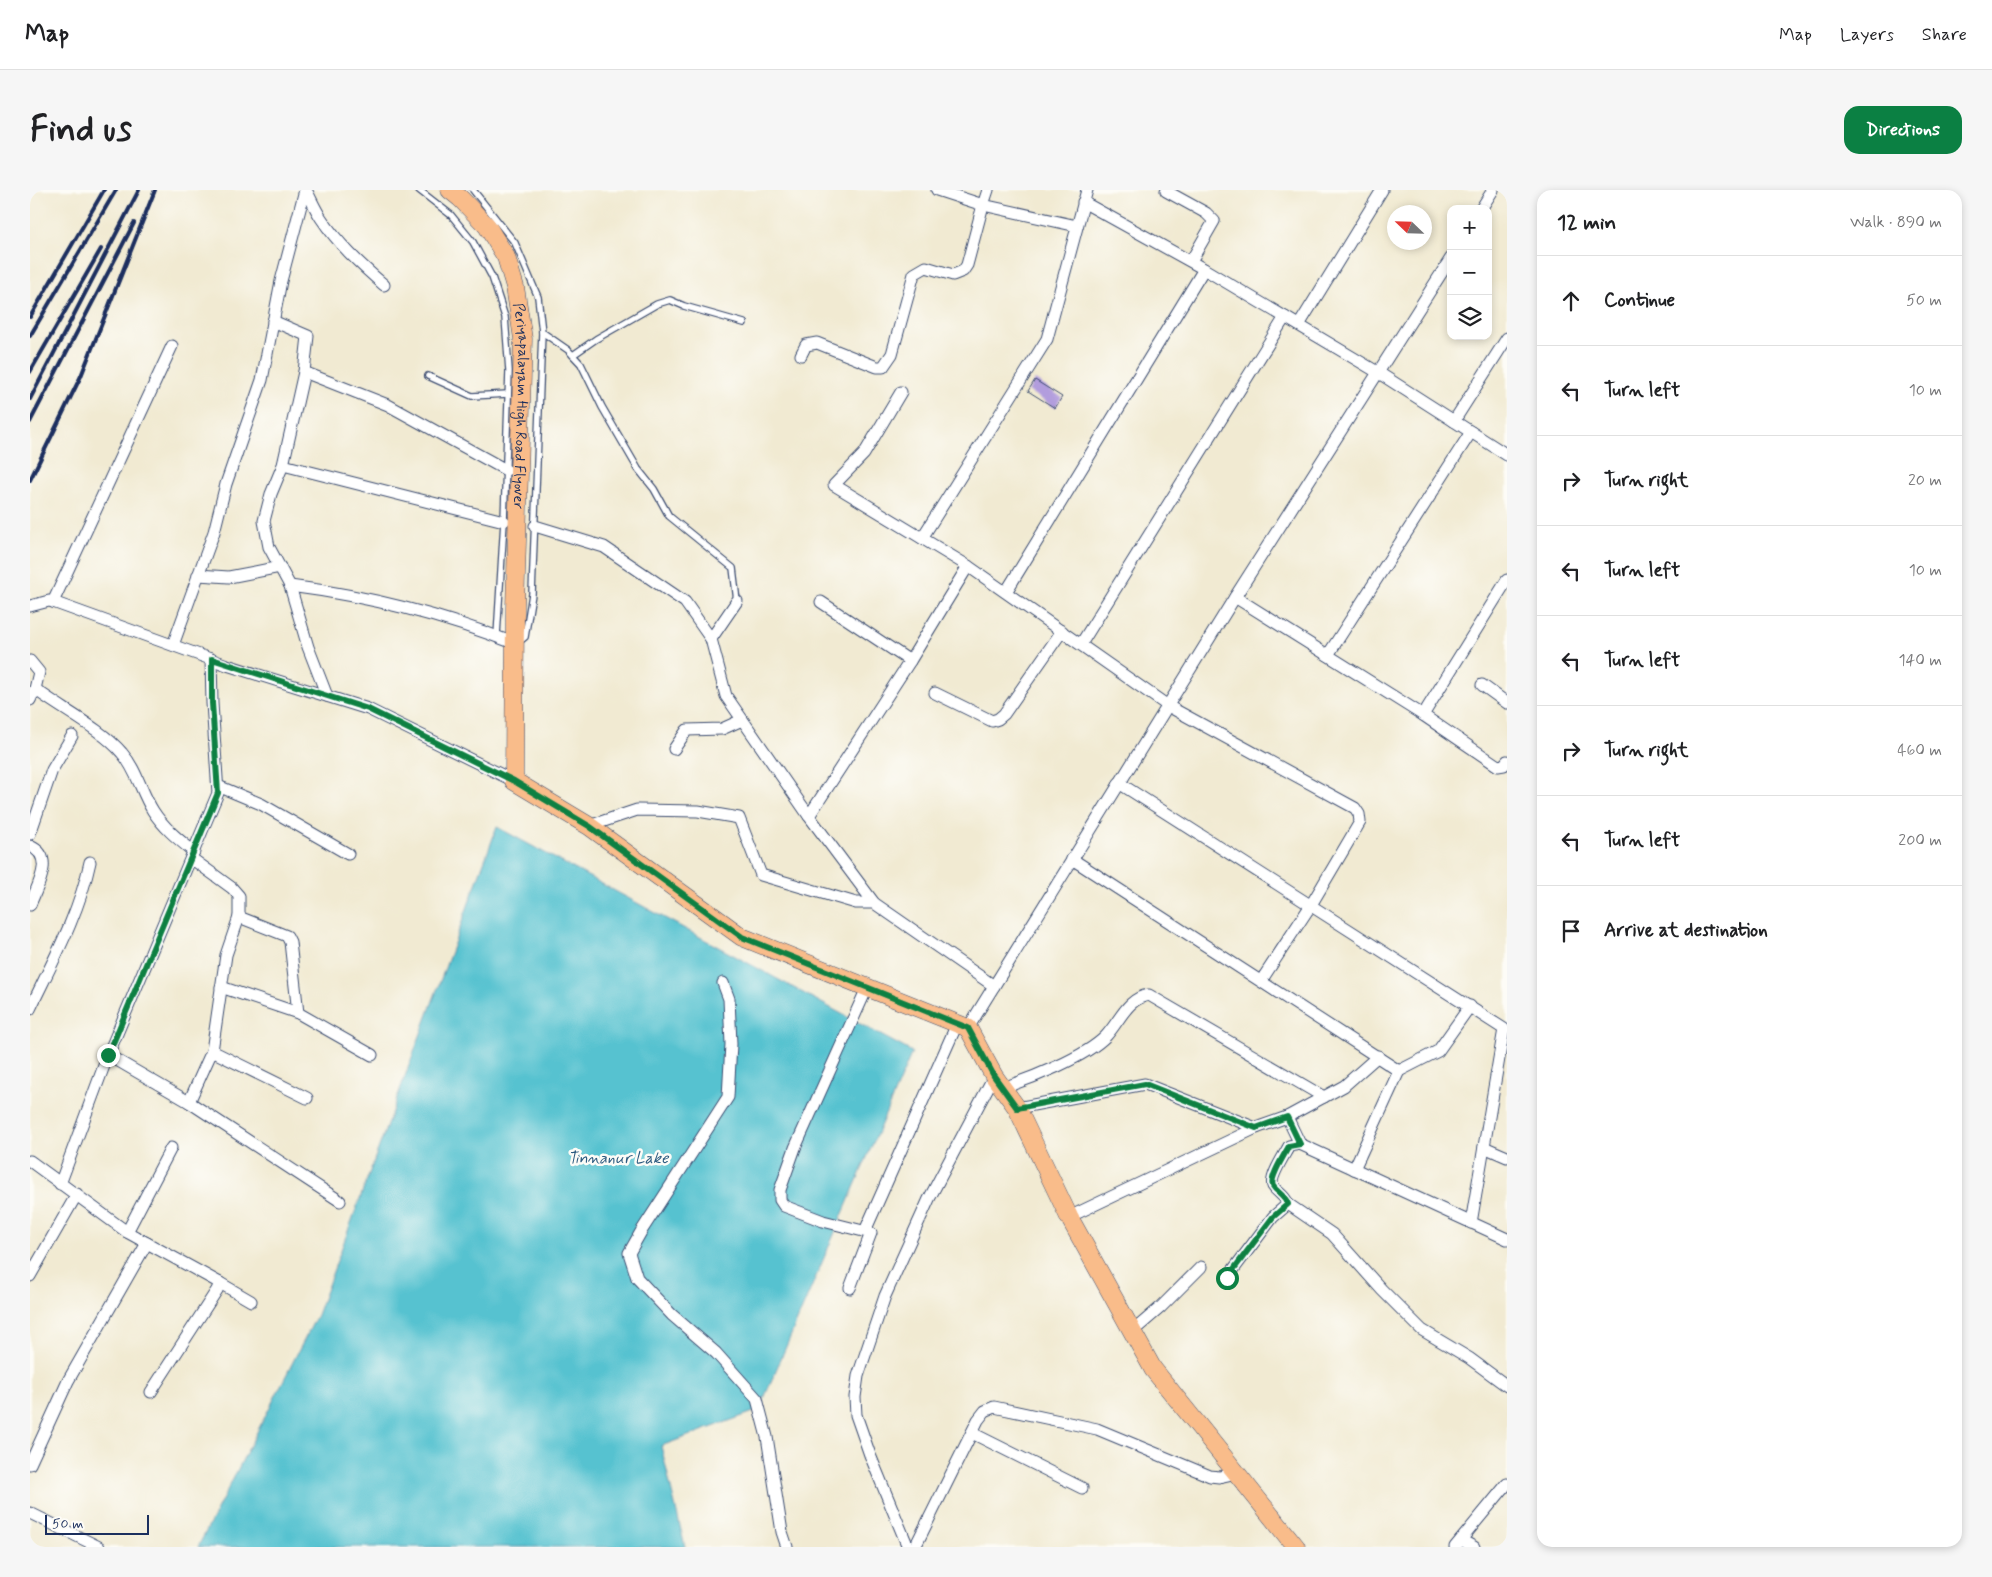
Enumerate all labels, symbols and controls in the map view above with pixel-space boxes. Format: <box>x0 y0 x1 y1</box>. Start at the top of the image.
text: Map <box>25 19 69 50</box>
text: Map <box>1779 23 1812 47</box>
text: Layers <box>1840 23 1894 47</box>
text: Share <box>1922 23 1967 47</box>
button: Directions <box>1844 106 1962 154</box>
text: Find us <box>30 107 132 153</box>
north arrow <box>1387 205 1432 250</box>
map controls <box>1447 205 1492 340</box>
button: + <box>1447 205 1492 250</box>
text: 12 min <box>1557 209 1616 237</box>
text: Walk · 890 m <box>1850 212 1942 233</box>
button: − <box>1447 250 1492 295</box>
icon: ahead <box>1557 287 1585 315</box>
text: Continue <box>1604 288 1675 313</box>
text: 50 m <box>1906 290 1942 311</box>
button: layers <box>1447 295 1492 340</box>
street label: Periyapalayam High Road Flyover <box>508 302 534 509</box>
icon: left <box>1557 377 1585 405</box>
text: Turn left <box>1604 378 1680 403</box>
text: 10 m <box>1909 380 1942 401</box>
icon: right <box>1557 467 1585 495</box>
text: Turn right <box>1604 468 1688 493</box>
text: 20 m <box>1908 470 1942 491</box>
icon: left <box>1557 557 1585 585</box>
text: Turn left <box>1604 558 1680 583</box>
text: 10 m <box>1909 560 1942 581</box>
icon: left <box>1557 647 1585 675</box>
text: Turn left <box>1604 648 1680 673</box>
text: 140 m <box>1898 650 1942 671</box>
icon: right <box>1557 737 1585 765</box>
text: Turn right <box>1604 738 1688 763</box>
text: 460 m <box>1897 740 1942 761</box>
icon: left <box>1557 827 1585 855</box>
text: Turn left <box>1604 828 1680 853</box>
text: 200 m <box>1898 830 1942 851</box>
icon: arrive <box>1557 917 1585 945</box>
text: Arrive at destination <box>1604 918 1768 943</box>
route end <box>97 1044 120 1067</box>
water label: Tinnanur Lake <box>568 1148 669 1169</box>
route start <box>1216 1267 1239 1290</box>
scale bar <box>45 1512 149 1535</box>
text: 50 m <box>52 1515 83 1533</box>

